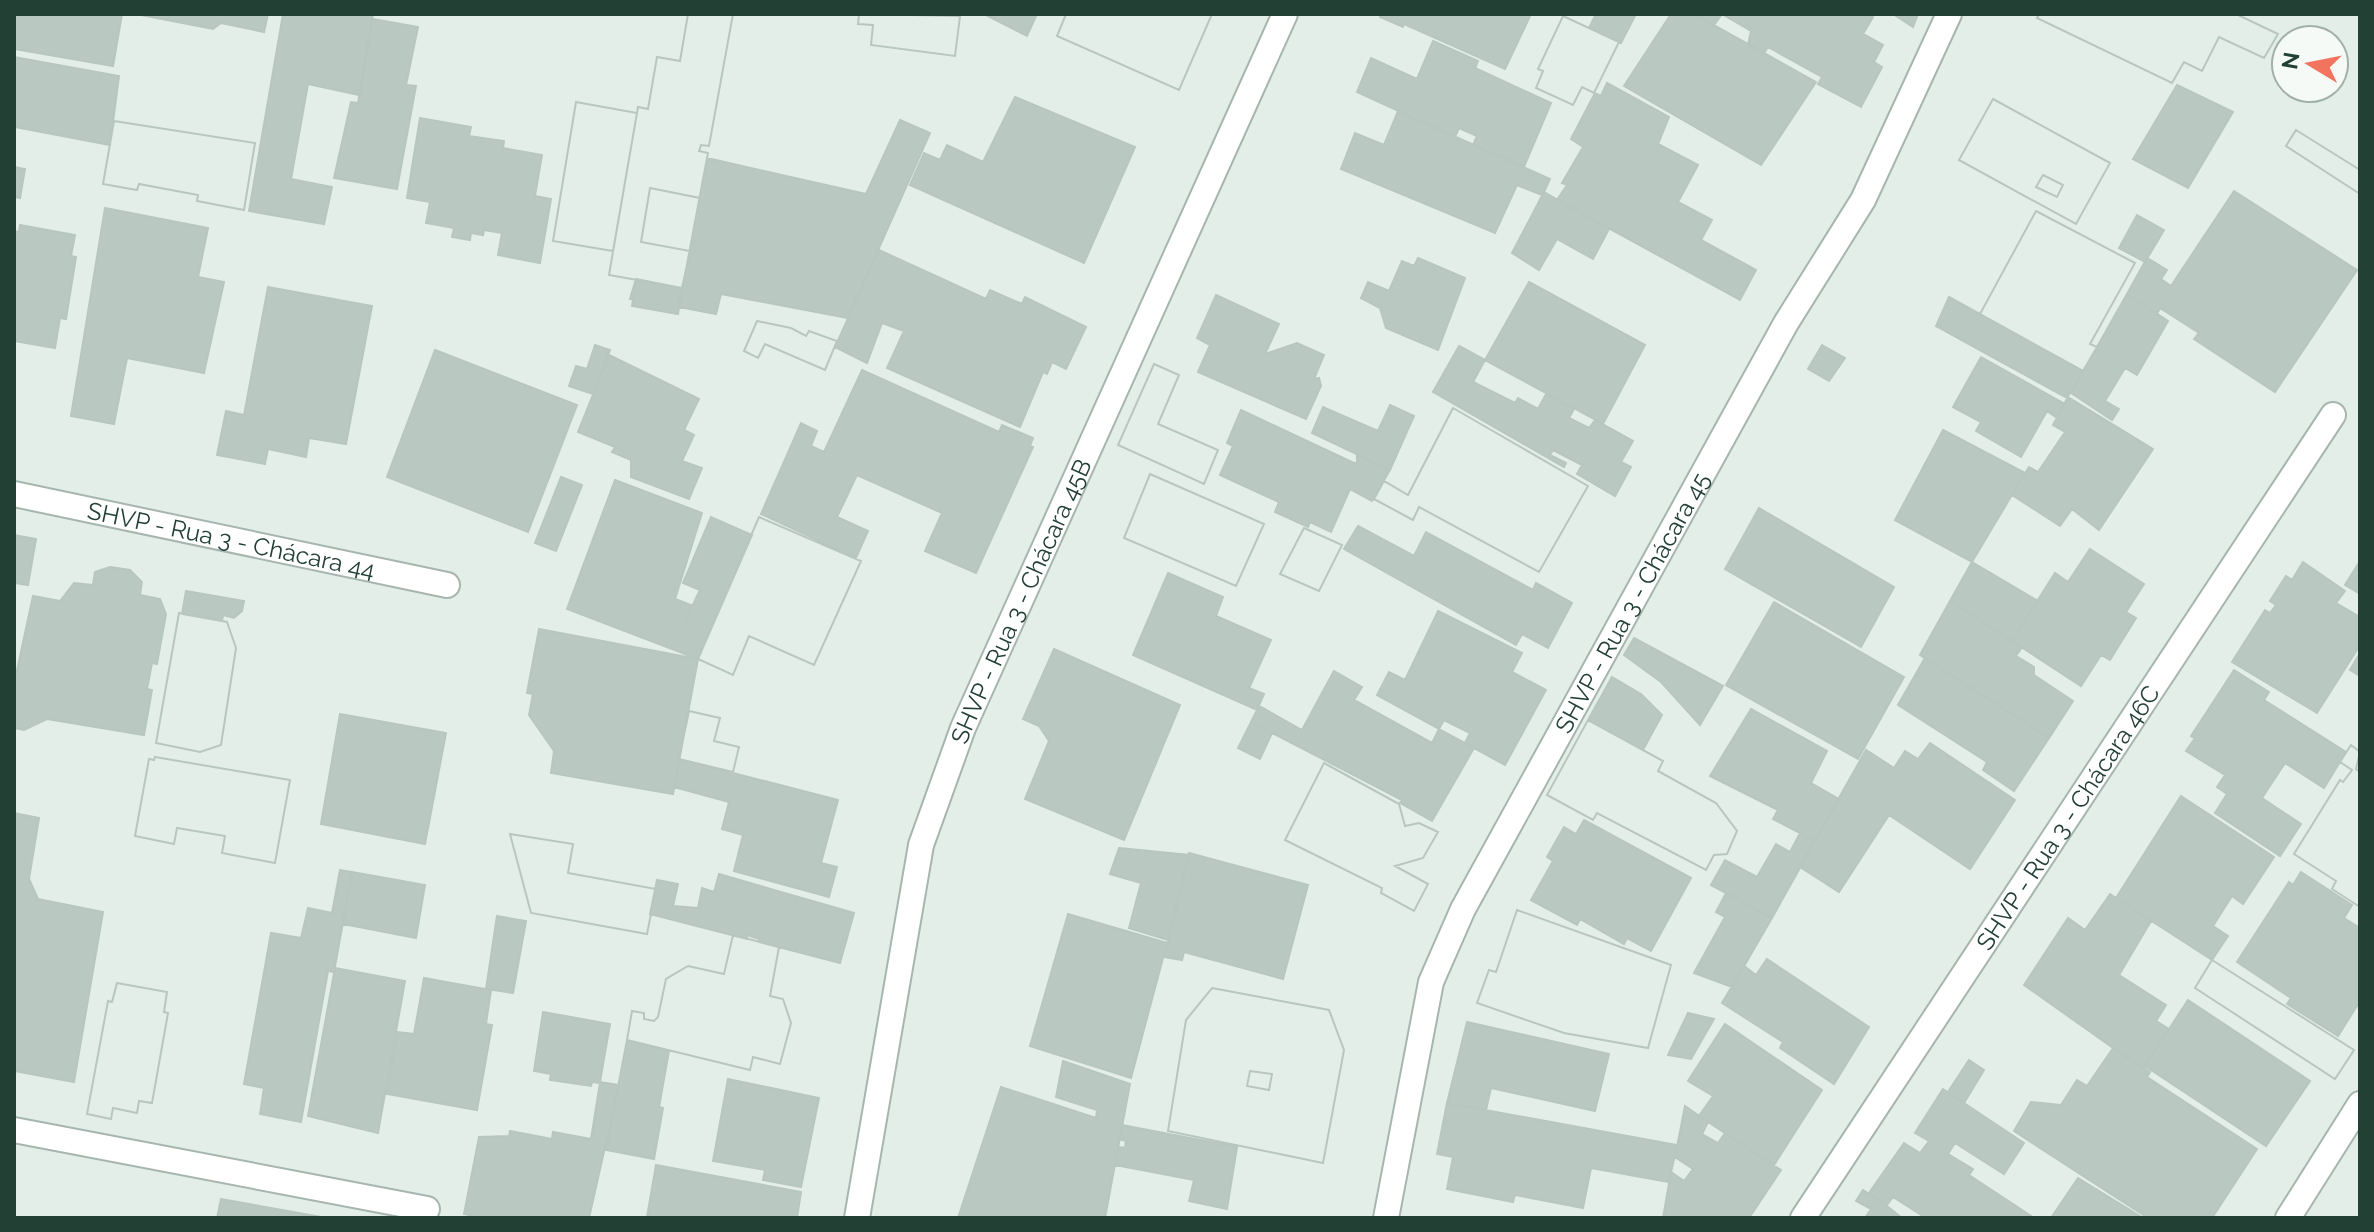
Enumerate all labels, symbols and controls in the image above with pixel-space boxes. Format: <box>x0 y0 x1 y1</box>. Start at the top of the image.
north arrow <box>2270 24 2350 104</box>
text: N <box>2276 50 2305 71</box>
street label: SHVP - Rua 3 - Chácara 45B <box>944 454 1097 747</box>
street label: SHVP - Rua 3 - Chácara 45 <box>1549 467 1715 738</box>
street label: SHVP - Rua 3 - Chácara 44 <box>85 495 378 584</box>
street label: SHVP - Rua 3 - Chácara 46C <box>1970 680 2165 955</box>

